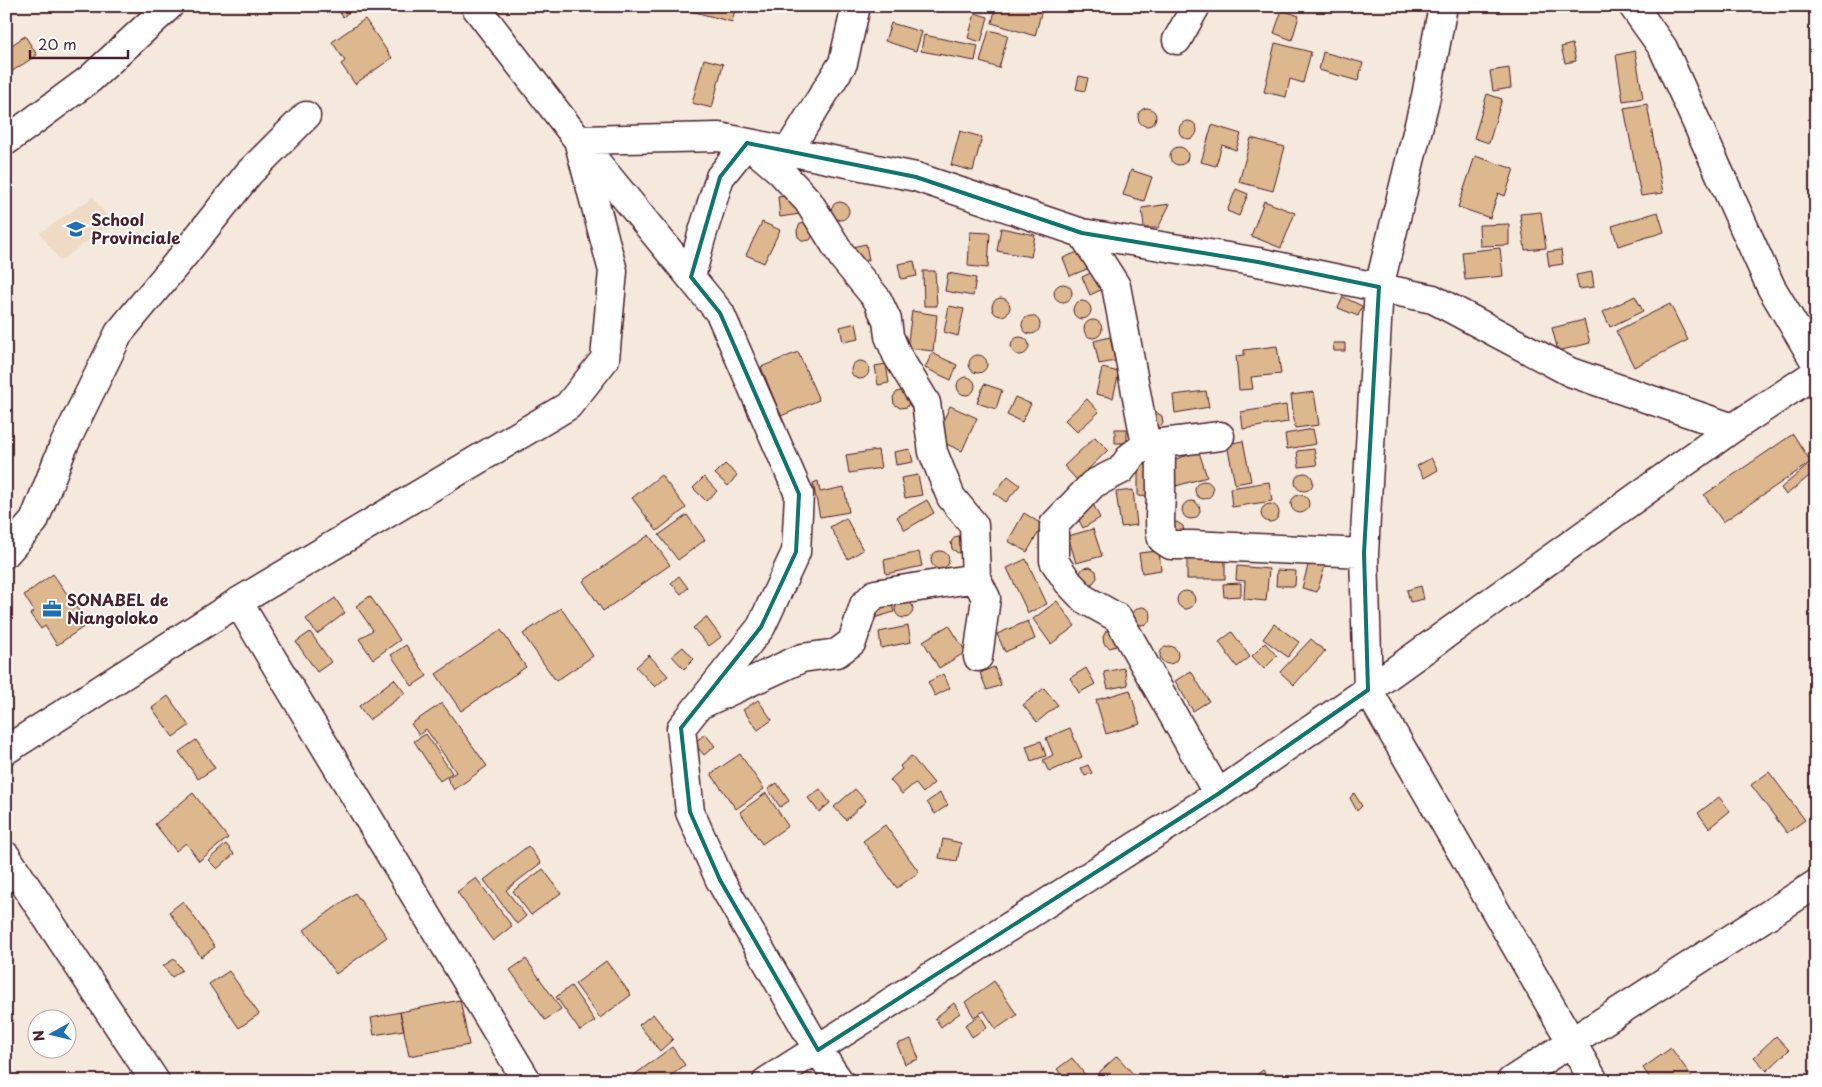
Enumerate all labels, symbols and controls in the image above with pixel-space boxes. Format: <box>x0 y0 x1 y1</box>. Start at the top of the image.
scale bar <box>30 28 128 60</box>
text: 20 m <box>38 32 77 55</box>
place label: School Provinciale <box>91 207 180 249</box>
school or university icon: School Provinciale <box>65 218 87 240</box>
place label: SONABEL de Niangoloko <box>67 587 169 629</box>
office icon: SONABEL de Niangoloko <box>41 598 63 620</box>
north arrow <box>28 1010 78 1060</box>
text: N <box>27 1029 50 1043</box>

